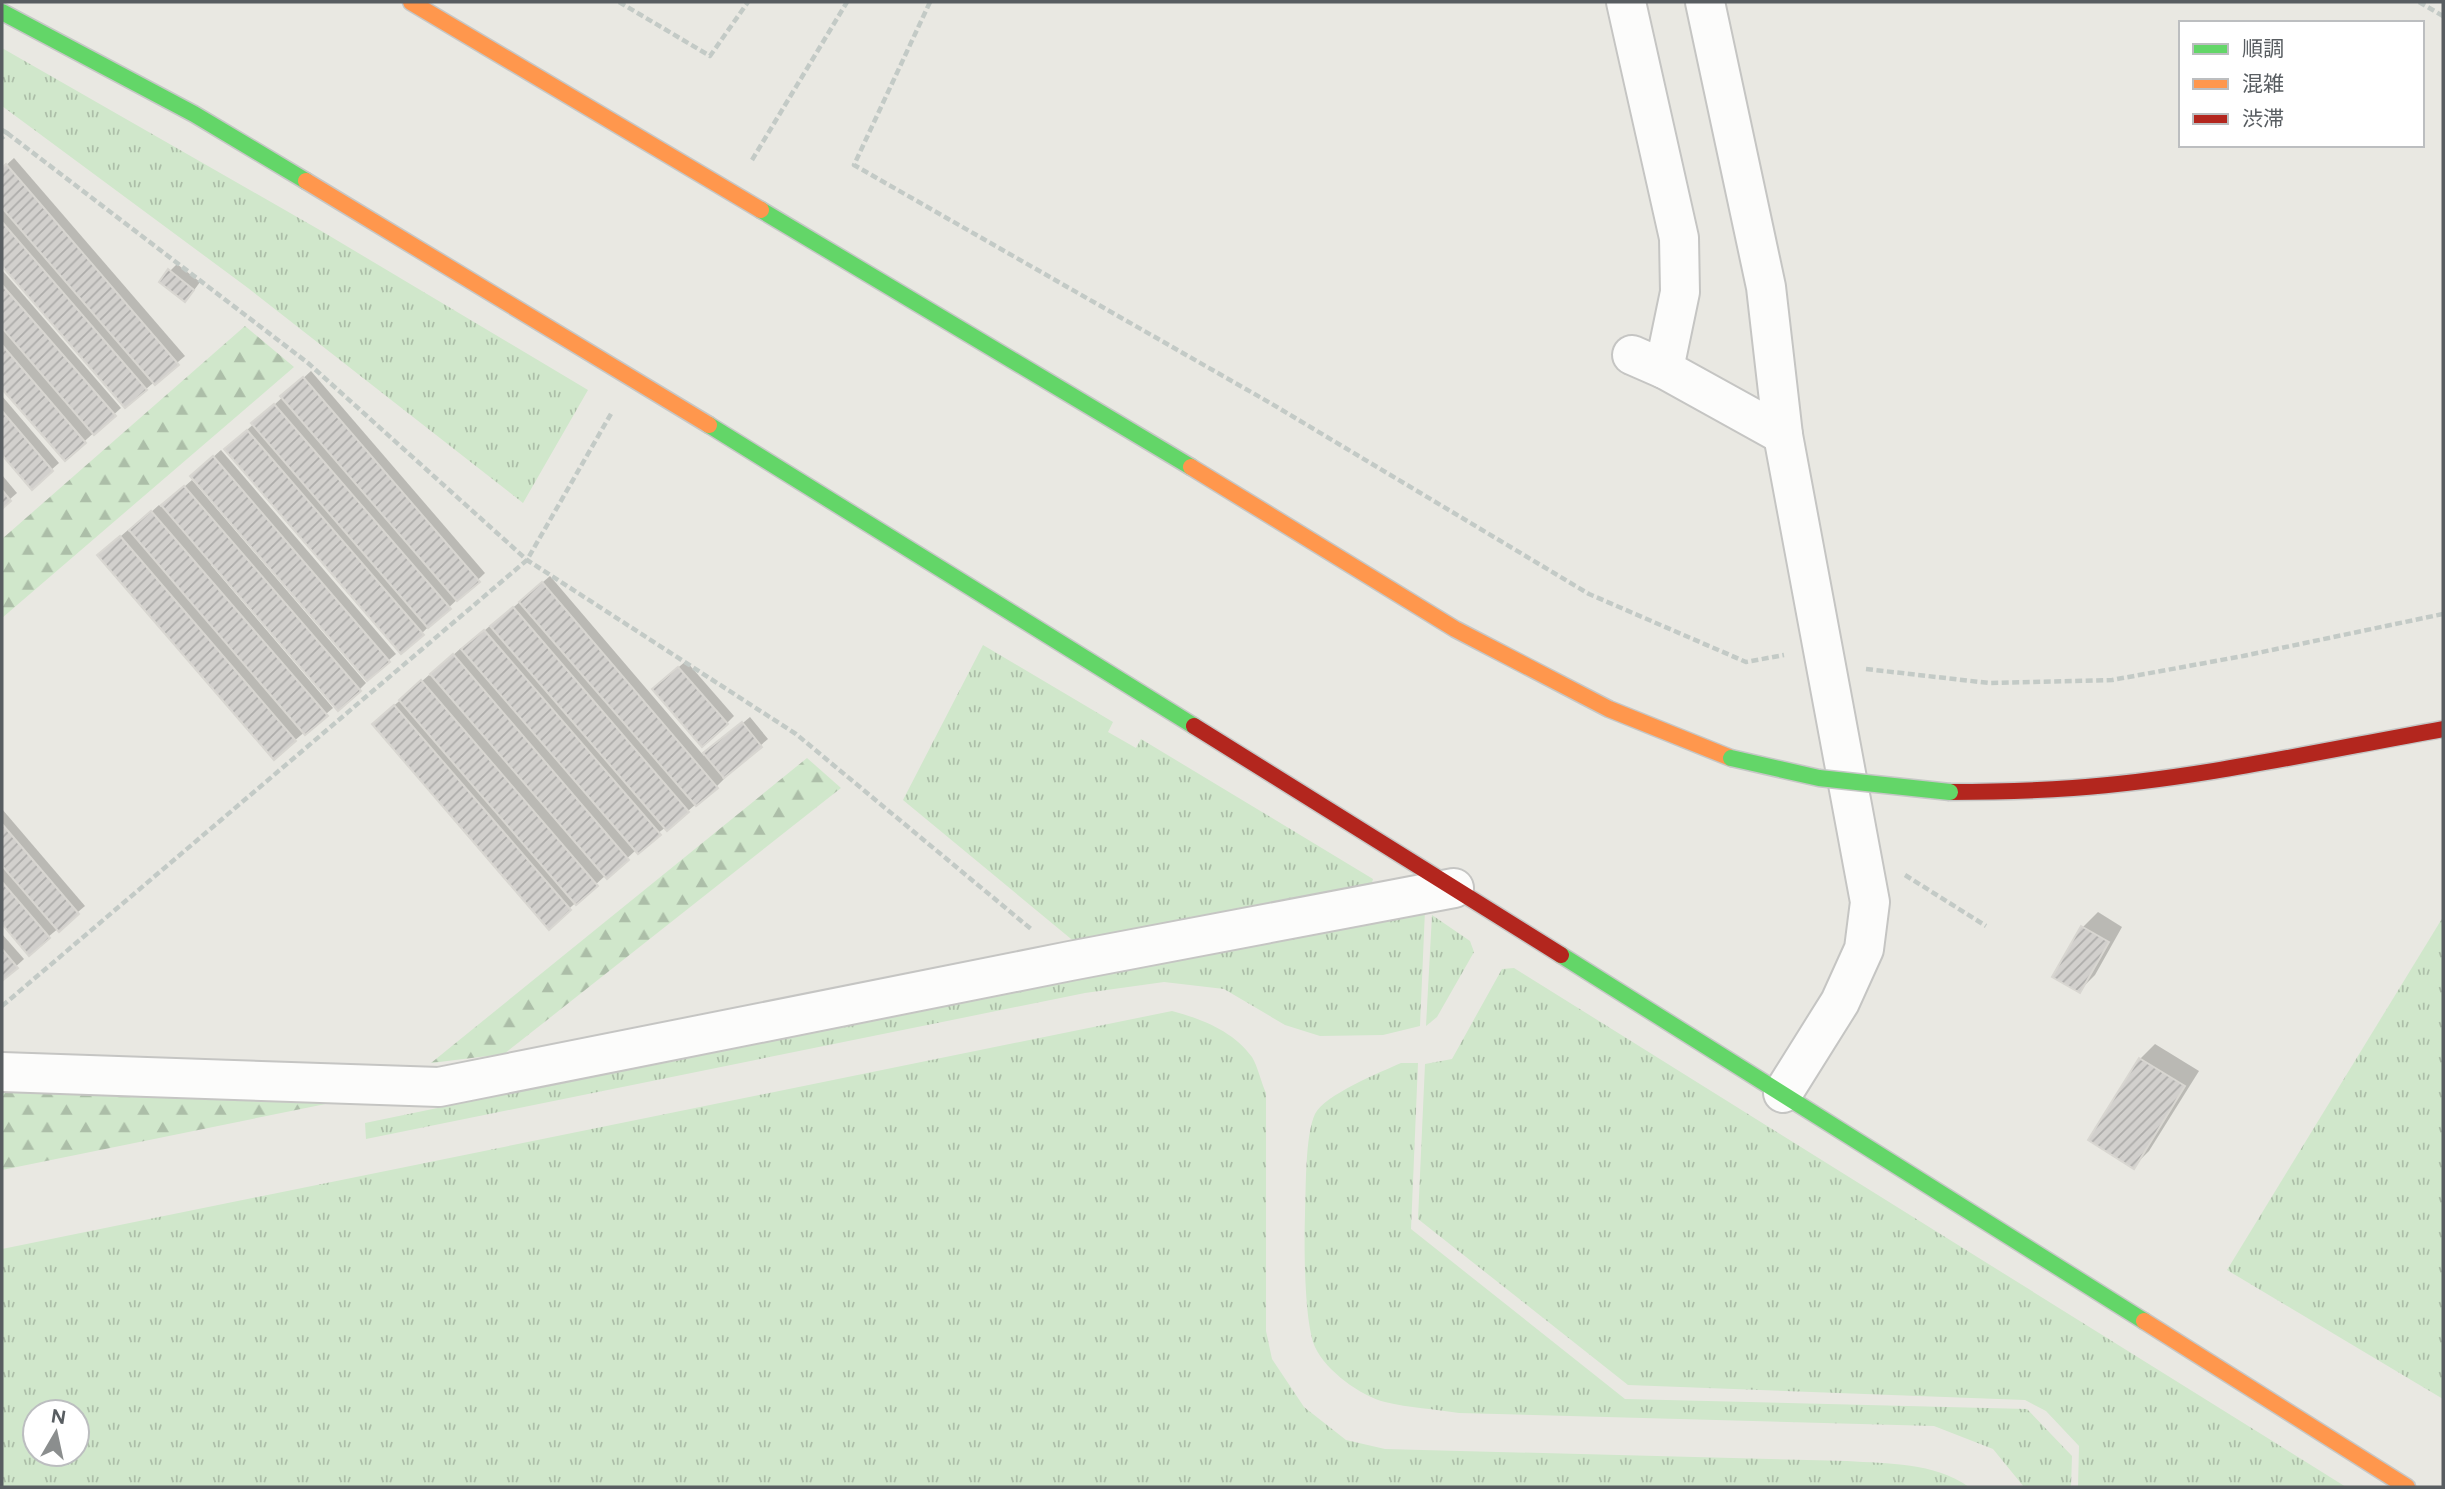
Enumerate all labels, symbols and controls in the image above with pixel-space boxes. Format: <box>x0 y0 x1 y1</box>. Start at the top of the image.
legend <box>2179 21 2424 147</box>
text: 順調 <box>2242 36 2284 61</box>
text: 混雑 <box>2242 71 2284 96</box>
text: 渋滞 <box>2242 106 2284 131</box>
north arrow <box>21 1398 91 1468</box>
text: N <box>50 1404 68 1429</box>

